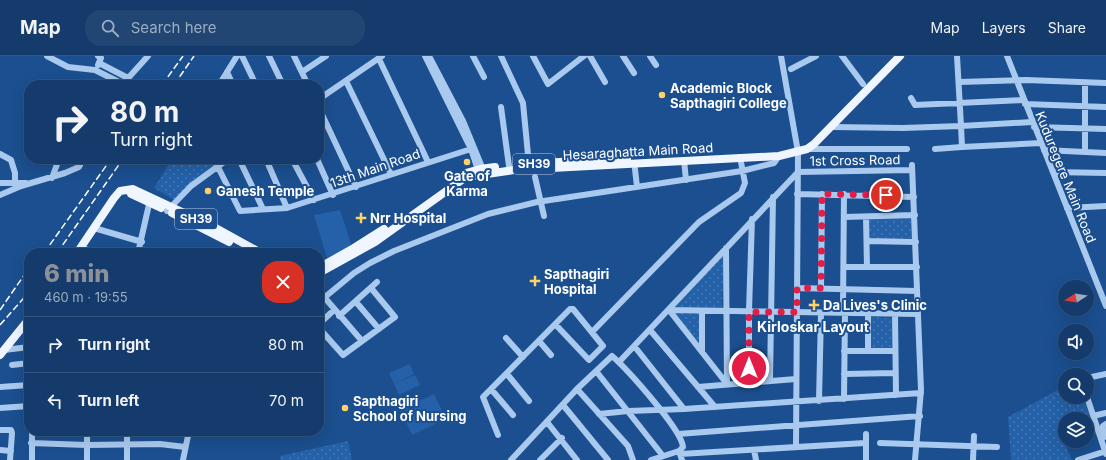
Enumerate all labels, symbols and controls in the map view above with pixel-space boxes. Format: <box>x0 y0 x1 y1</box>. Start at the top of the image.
search box <box>85 10 365 46</box>
text: Map <box>20 16 61 39</box>
icon: search <box>99 17 121 39</box>
text: Search here <box>131 18 216 37</box>
text: Map <box>931 19 960 36</box>
text: Layers <box>982 19 1026 36</box>
text: Share <box>1048 19 1086 36</box>
place label: Academic Block Sapthagiri College <box>670 80 787 111</box>
marker: Academic Block Sapthagiri College <box>657 90 667 100</box>
text: 80 m <box>110 95 179 129</box>
icon: right <box>44 96 96 148</box>
street label: Kuduregere Main Road <box>1032 109 1100 245</box>
text: Turn right <box>110 129 193 150</box>
street label: Hesaraghatta Main Road <box>562 139 714 163</box>
street label: 13th Main Road <box>328 145 422 191</box>
street label: 1st Cross Road <box>809 151 901 169</box>
road number: SH39 <box>513 154 555 174</box>
marker: Gate of Karma <box>462 157 472 167</box>
place label: Gate of Karma <box>444 168 491 199</box>
pin <box>869 178 903 212</box>
place label: Ganesh Temple <box>216 183 315 199</box>
icon: arrive <box>875 184 897 206</box>
marker: Ganesh Temple <box>203 186 213 196</box>
road number: SH39 <box>175 209 217 229</box>
place label: Nrr Hospital <box>370 210 446 226</box>
marker: Nrr Hospital <box>355 212 367 224</box>
text: 6 min <box>44 259 109 288</box>
button: close <box>262 261 304 303</box>
place label: Sapthagiri Hospital <box>544 266 609 297</box>
marker: Sapthagiri Hospital <box>529 275 541 287</box>
north arrow <box>1058 280 1094 316</box>
map controls <box>1058 280 1094 448</box>
text: 460 m · 19:55 <box>44 289 128 305</box>
place label: Da Lives's Clinic <box>823 297 927 313</box>
marker: Da Lives's Clinic <box>808 299 820 311</box>
district label: Kirloskar Layout <box>757 318 869 335</box>
button: sound <box>1058 324 1094 360</box>
icon: right <box>44 334 66 356</box>
text: Turn right <box>78 335 150 354</box>
text: 80 m <box>268 335 304 354</box>
position arrow <box>728 347 770 389</box>
button: search <box>1058 368 1094 404</box>
icon: left <box>44 390 66 412</box>
text: Turn left <box>78 391 139 410</box>
text: 70 m <box>269 391 304 410</box>
place label: Sapthagiri School of Nursing <box>353 393 466 424</box>
marker: Sapthagiri School of Nursing <box>340 403 350 413</box>
button: layers <box>1058 412 1094 448</box>

